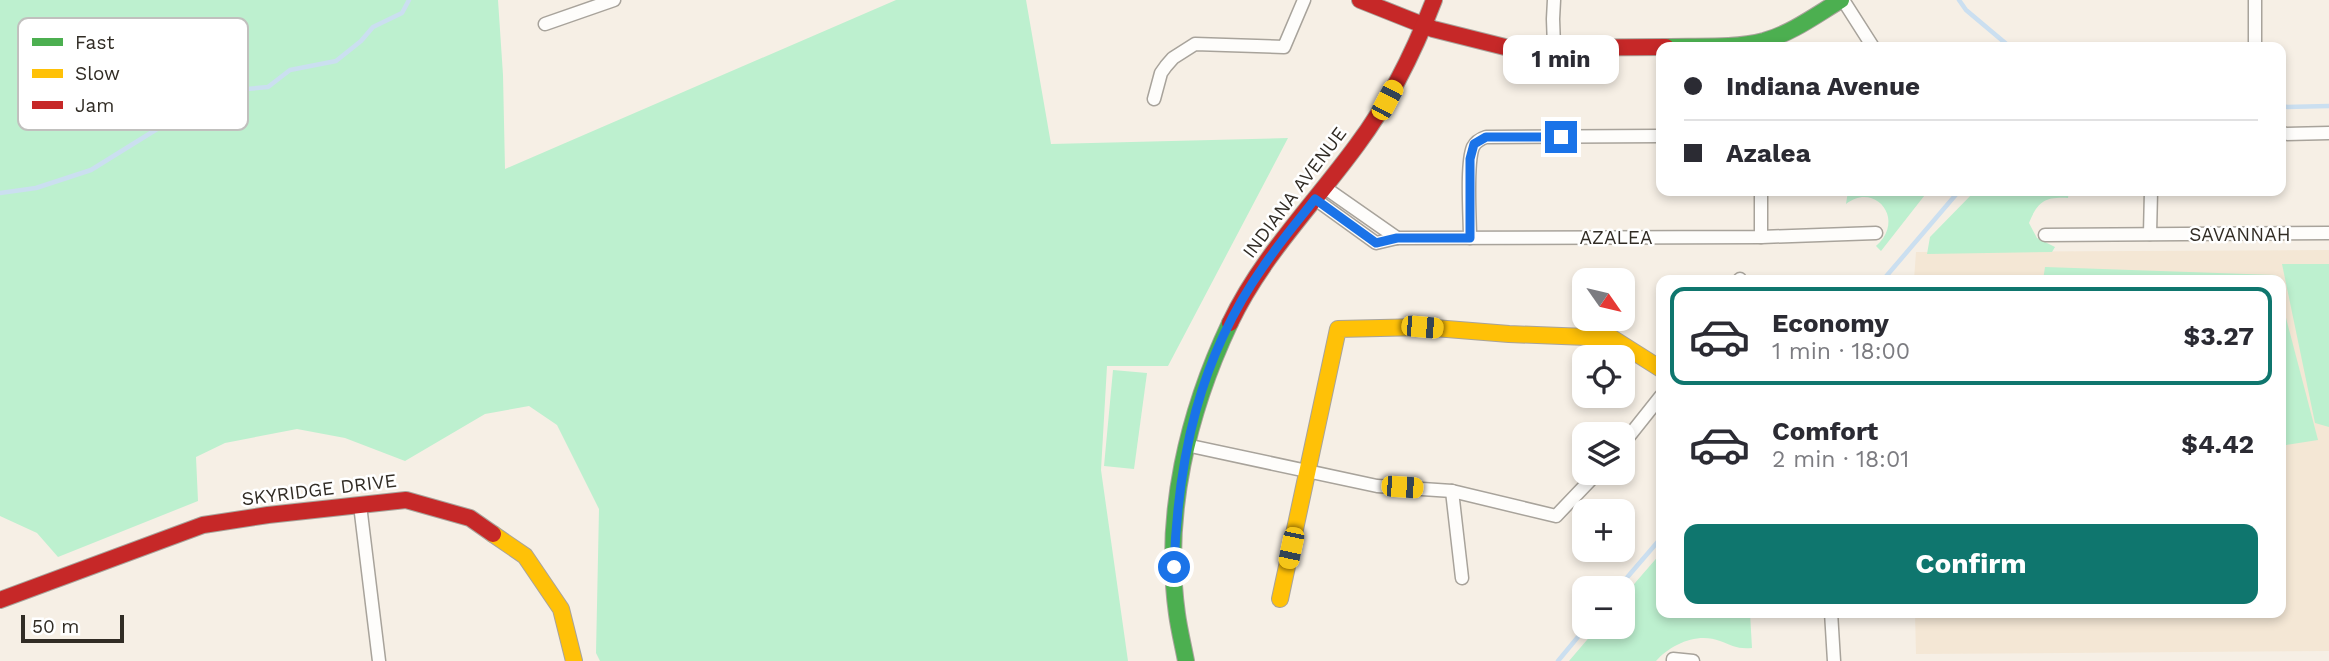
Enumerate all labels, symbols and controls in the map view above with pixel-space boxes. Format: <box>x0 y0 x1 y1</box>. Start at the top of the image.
legend <box>18 18 248 130</box>
text: Fast <box>75 31 114 54</box>
callout: 1 min <box>1503 36 1619 85</box>
text: 1 min <box>1531 46 1591 73</box>
text: Slow <box>75 62 120 85</box>
text: Indiana Avenue <box>1726 71 1920 101</box>
car <box>1368 77 1407 123</box>
text: Jam <box>75 94 114 117</box>
route end <box>1545 121 1577 153</box>
street label: INDIANA AVENUE <box>1238 122 1351 262</box>
text: Azalea <box>1726 138 1811 168</box>
street label: SAVANNAH <box>2189 223 2291 246</box>
street label: AZALEA <box>1579 226 1653 249</box>
north arrow <box>1572 268 1634 331</box>
map controls <box>1572 268 1635 639</box>
icon: car <box>1688 305 1751 368</box>
text: Economy <box>1772 308 1889 338</box>
car <box>1401 315 1444 339</box>
text: $3.27 <box>2184 321 2254 351</box>
text: 1 min · 18:00 <box>1772 338 1910 365</box>
button: locate <box>1572 345 1635 408</box>
icon: car <box>1688 413 1751 476</box>
text: Comfort <box>1772 416 1878 446</box>
button: layers <box>1572 422 1635 485</box>
text: $4.42 <box>2181 429 2254 459</box>
text: 2 min · 18:01 <box>1772 446 1909 473</box>
street label: SKYRIDGE DRIVE <box>240 469 398 510</box>
car <box>1381 475 1424 499</box>
button: + <box>1572 499 1635 562</box>
button: Confirm <box>1684 524 2258 604</box>
car <box>1277 525 1306 571</box>
route start <box>1158 551 1190 583</box>
button: − <box>1572 576 1635 639</box>
scale bar <box>21 612 124 644</box>
text: 50 m <box>32 615 79 638</box>

